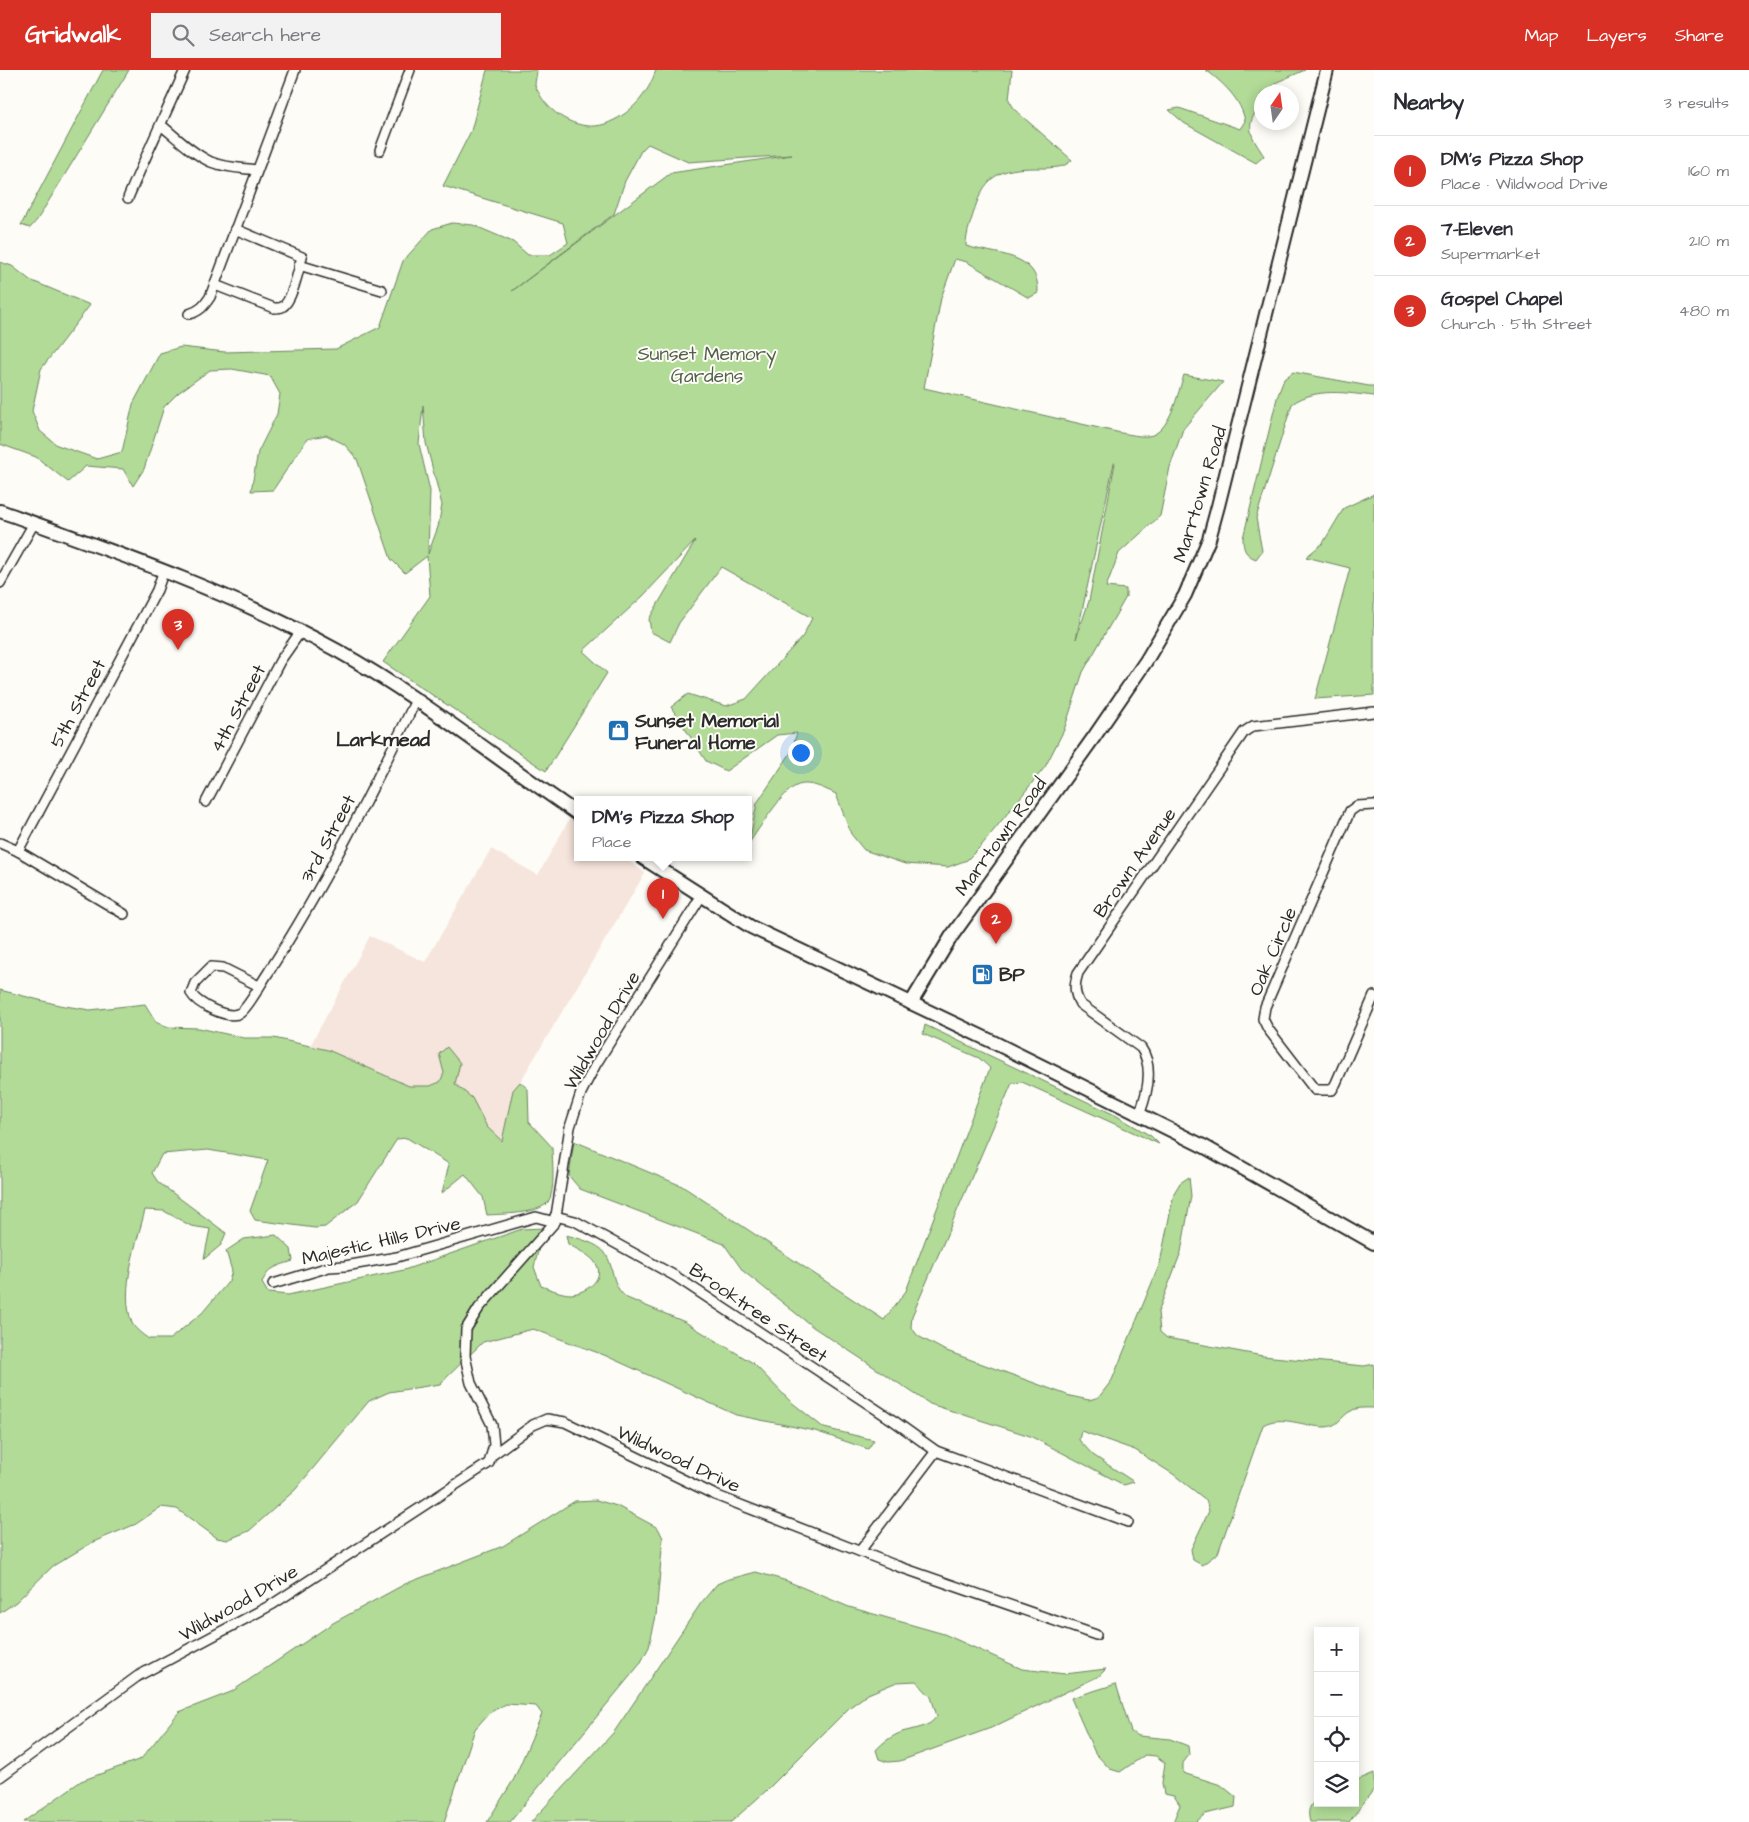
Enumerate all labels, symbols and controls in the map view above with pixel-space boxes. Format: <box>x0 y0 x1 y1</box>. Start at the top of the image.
search box <box>151 13 501 58</box>
text: Gridwalk <box>25 18 121 52</box>
icon: search <box>169 21 197 49</box>
text: Search here <box>209 22 321 49</box>
text: Map <box>1524 23 1558 48</box>
text: Layers <box>1586 23 1647 48</box>
text: Share <box>1675 23 1724 48</box>
north arrow <box>1254 85 1299 130</box>
text: Nearby <box>1394 88 1464 117</box>
text: 3 results <box>1664 92 1729 114</box>
text: DM's Pizza Shop <box>1441 146 1583 173</box>
text: 1 <box>1409 160 1411 182</box>
text: 160 m <box>1688 160 1729 182</box>
text: Place · Wildwood Drive <box>1441 173 1608 195</box>
text: 7-Eleven <box>1441 216 1513 243</box>
text: 2 <box>1405 230 1415 252</box>
text: 210 m <box>1689 230 1729 252</box>
text: Supermarket <box>1441 243 1540 265</box>
text: Gospel Chapel <box>1441 286 1562 313</box>
text: 3 <box>1406 300 1414 322</box>
text: 480 m <box>1679 300 1729 322</box>
text: Church · 5th Street <box>1441 313 1592 335</box>
park label: Sunset Memory Gardens <box>638 341 777 390</box>
street label: Marrtown Road <box>1167 423 1234 566</box>
pin: 3 <box>162 609 194 650</box>
street label: 5th Street <box>44 654 113 753</box>
street label: 4th Street <box>204 660 273 758</box>
place label: Sunset Memorial Funeral Home <box>634 708 779 757</box>
shop icon: Sunset Memorial Funeral Home <box>607 719 631 743</box>
district label: Larkmead <box>336 726 431 754</box>
your location <box>788 740 814 766</box>
street label: Marrtown Road <box>949 772 1054 902</box>
street label: 3rd Street <box>294 790 363 887</box>
popup <box>574 796 752 861</box>
street label: Brown Avenue <box>1087 802 1183 923</box>
text: DM's Pizza Shop <box>592 804 734 831</box>
text: Place <box>592 831 632 853</box>
pin: 1 <box>647 878 679 919</box>
pin: 2 <box>980 903 1012 944</box>
street label: Oak Circle <box>1243 903 1304 1000</box>
fuel station icon: BP <box>971 962 995 986</box>
place label: BP <box>999 962 1026 989</box>
street label: Wildwood Drive <box>557 966 647 1095</box>
street label: Majestic Hills Drive <box>299 1210 463 1273</box>
street label: Brooktree Street <box>683 1257 833 1370</box>
street label: Wildwood Drive <box>612 1419 745 1500</box>
street label: Wildwood Drive <box>174 1558 303 1648</box>
map controls <box>1314 1627 1359 1807</box>
button: + <box>1314 1627 1359 1672</box>
button: − <box>1314 1672 1359 1717</box>
button: locate <box>1314 1717 1359 1762</box>
button: layers <box>1314 1762 1359 1807</box>

